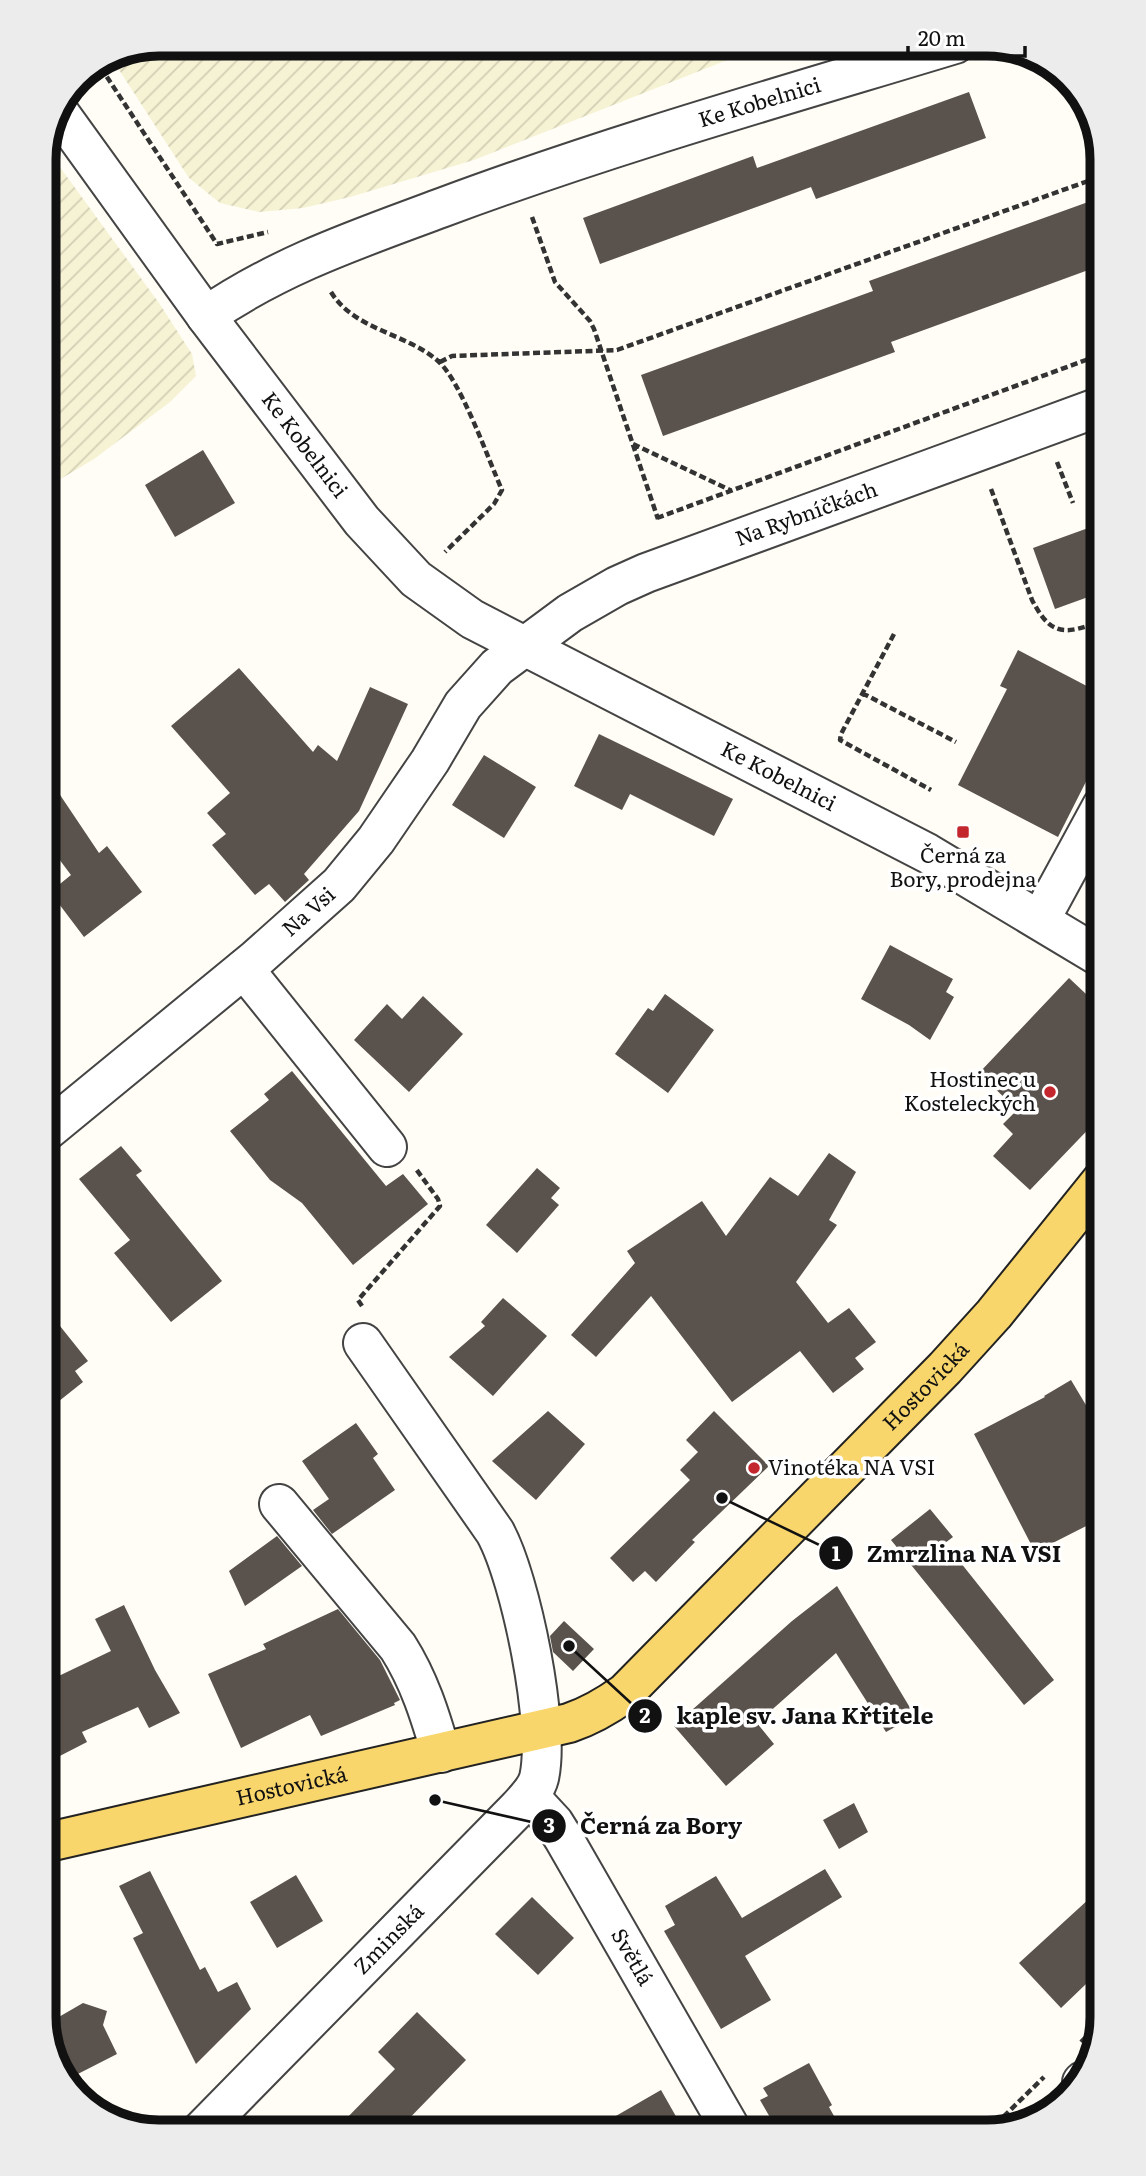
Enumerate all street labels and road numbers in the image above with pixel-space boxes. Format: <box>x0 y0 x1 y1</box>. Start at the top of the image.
street label: Ke Kobelnici <box>694 67 824 134</box>
street label: Ke Kobelnici <box>256 384 357 503</box>
street label: Na Rybníčkách <box>730 472 881 552</box>
street label: Ke Kobelnici <box>716 732 843 817</box>
street label: Na Vsi <box>274 878 341 942</box>
street label: Hostovická <box>874 1333 975 1436</box>
street label: Hostovická <box>233 1756 350 1812</box>
street label: Zminská <box>345 1895 430 1980</box>
street label: Světlá <box>605 1922 663 1991</box>

